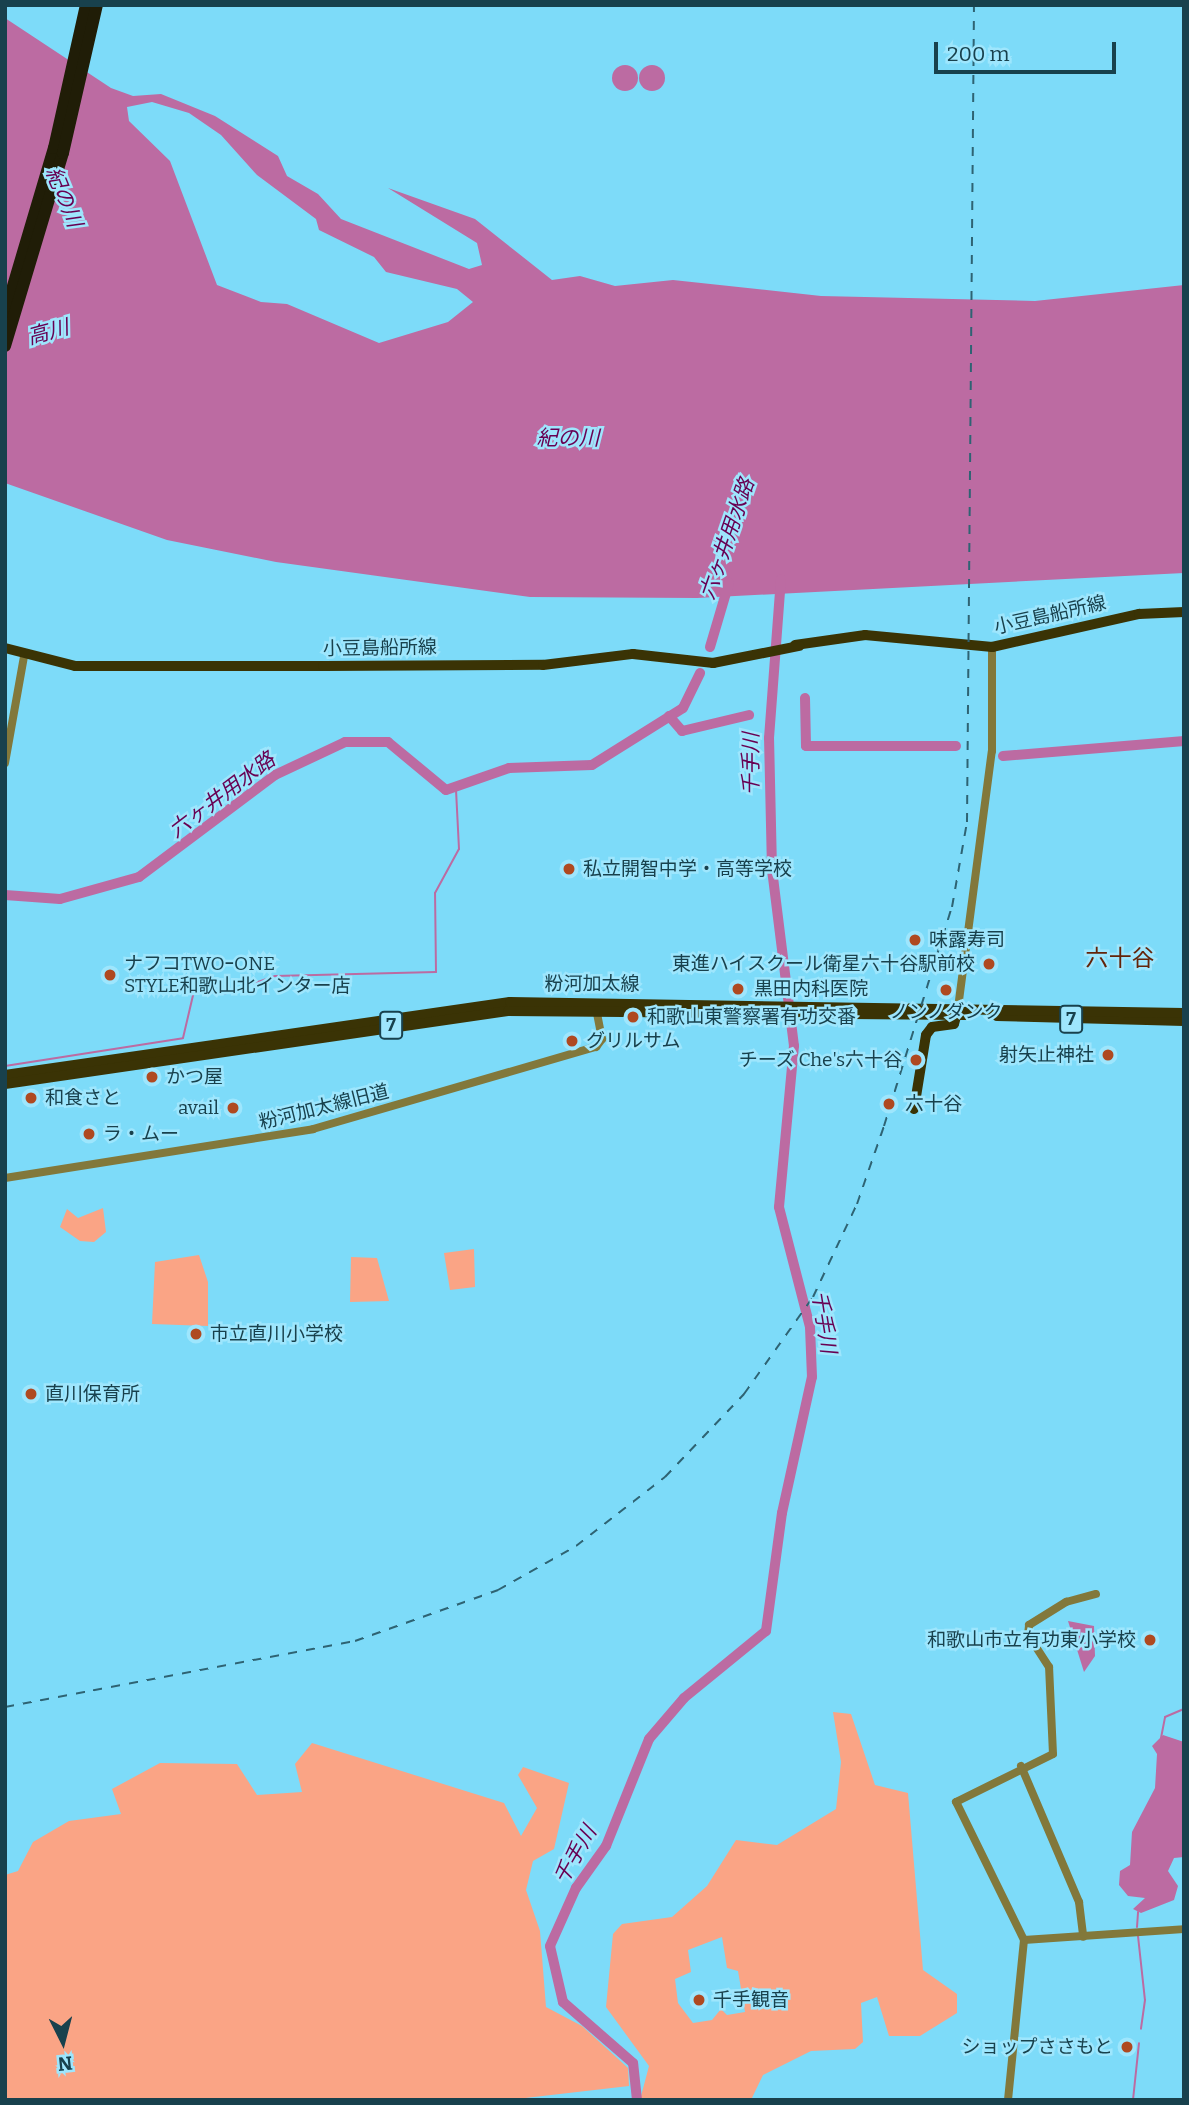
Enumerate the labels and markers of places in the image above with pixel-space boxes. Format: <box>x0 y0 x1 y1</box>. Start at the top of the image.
place label: 私立開智中学・高等学校 <box>583 858 792 880</box>
marker: 私立開智中学・高等学校 <box>561 861 577 877</box>
place label: 味露寿司 <box>929 929 1005 951</box>
marker: 味露寿司 <box>907 932 923 948</box>
place label: ナフコTWOｰONE STYLE和歌山北インター店 <box>124 953 351 997</box>
place label: 東進ハイスクール衛星六十谷駅前校 <box>671 953 975 975</box>
marker: 東進ハイスクール衛星六十谷駅前校 <box>981 956 997 972</box>
marker: ナフコTWOｰONE STYLE和歌山北インター店 <box>102 967 118 983</box>
place label: 黒田内科医院 <box>754 978 868 1000</box>
marker: 黒田内科医院 <box>728 979 748 999</box>
marker: ノンノダンク <box>938 982 954 998</box>
place label: ノンノダンク <box>889 1001 1003 1023</box>
place label: 和歌山東警察署有功交番 <box>647 1006 856 1028</box>
marker: 和歌山東警察署有功交番 <box>625 1009 641 1025</box>
place label: グリルサム <box>586 1030 681 1052</box>
marker: グリルサム <box>564 1033 580 1049</box>
place label: 射矢止神社 <box>999 1044 1094 1066</box>
marker: 射矢止神社 <box>1100 1047 1116 1063</box>
place label: チーズ Che's六十谷 <box>738 1049 902 1071</box>
marker: チーズ Che's六十谷 <box>908 1052 924 1068</box>
place label: かつ屋 <box>166 1066 223 1088</box>
marker: かつ屋 <box>144 1069 160 1085</box>
place label: 和食さと <box>45 1087 121 1109</box>
marker: 和食さと <box>23 1090 39 1106</box>
place label: 六十谷 <box>905 1093 962 1115</box>
marker: 六十谷 <box>879 1094 899 1114</box>
place label: avail <box>178 1097 219 1119</box>
marker: avail <box>225 1100 241 1116</box>
place label: ラ・ムー <box>103 1123 179 1145</box>
marker: ラ・ムー <box>81 1126 97 1142</box>
place label: 市立直川小学校 <box>210 1323 343 1345</box>
marker: 市立直川小学校 <box>188 1326 204 1342</box>
place label: 直川保育所 <box>45 1383 140 1405</box>
marker: 直川保育所 <box>23 1386 39 1402</box>
place label: 和歌山市立有功東小学校 <box>927 1629 1136 1651</box>
marker: 和歌山市立有功東小学校 <box>1142 1632 1158 1648</box>
place label: 千手観音 <box>713 1989 789 2011</box>
marker: 千手観音 <box>691 1992 707 2008</box>
place label: ショップささもと <box>961 2036 1113 2058</box>
marker: ショップささもと <box>1119 2039 1135 2055</box>

